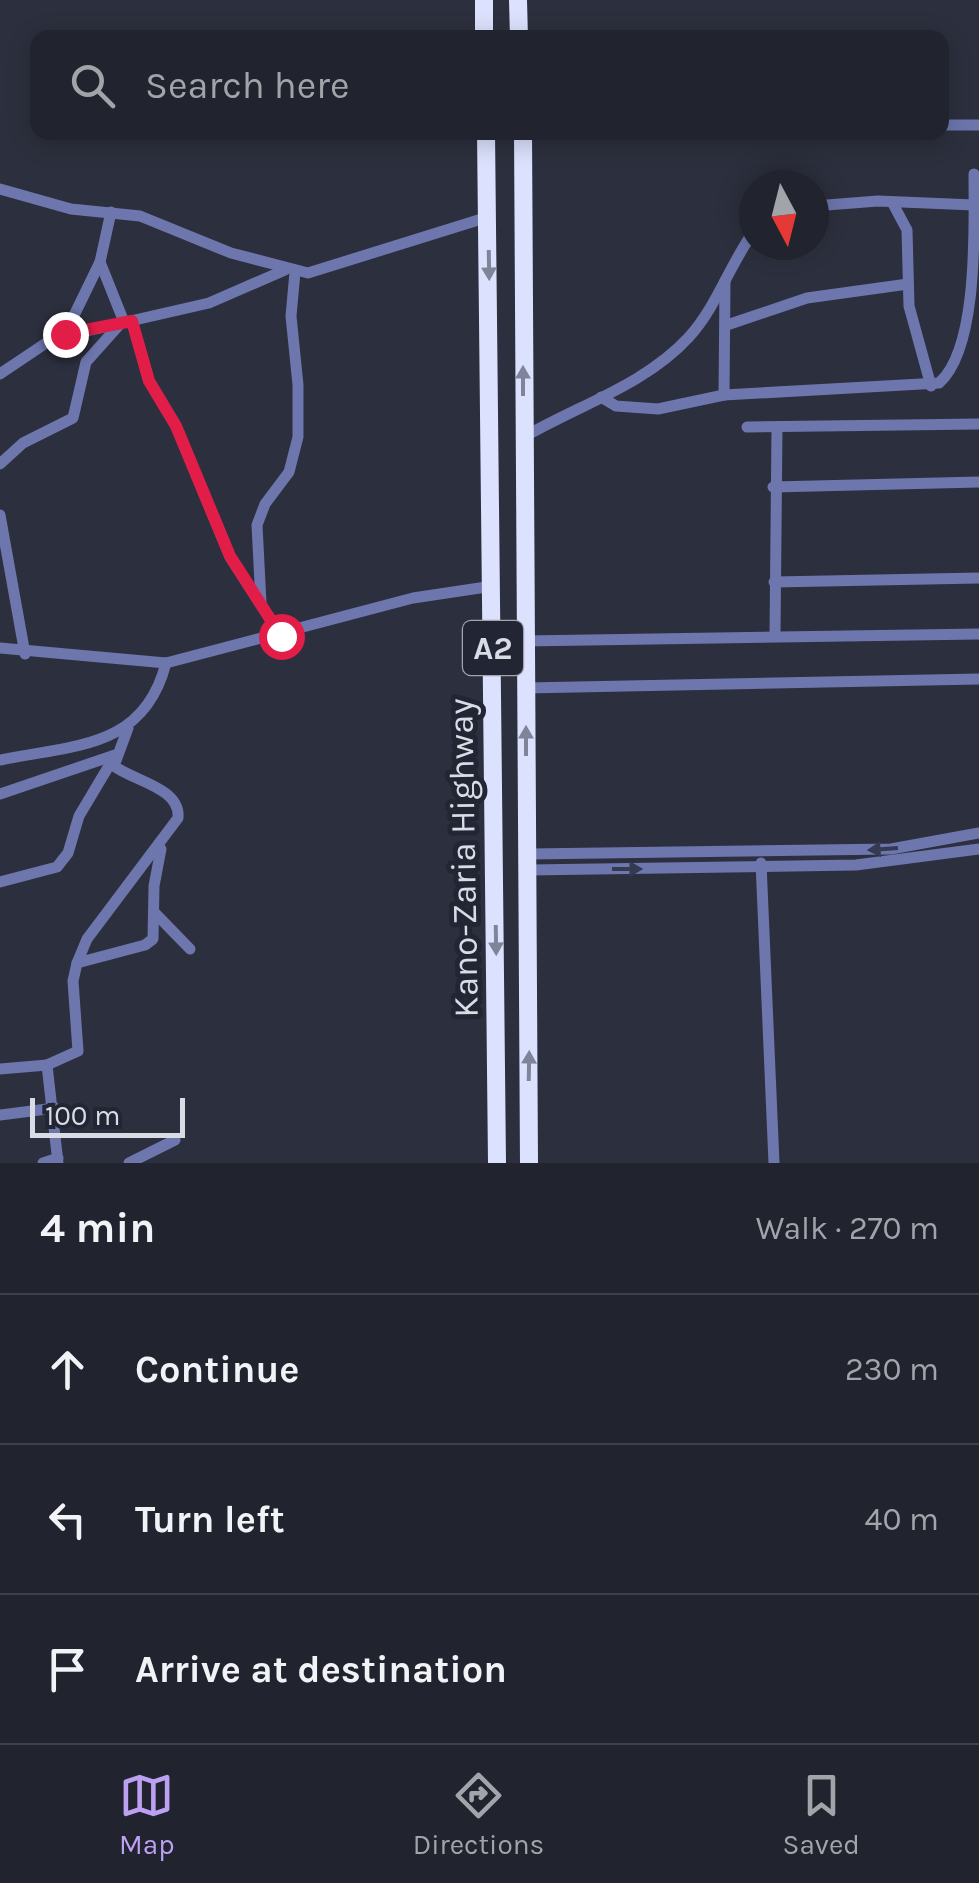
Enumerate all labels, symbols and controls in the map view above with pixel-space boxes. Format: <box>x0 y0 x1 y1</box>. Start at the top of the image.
search box <box>30 30 949 140</box>
icon: search <box>65 58 120 113</box>
text: Search here <box>145 63 349 108</box>
north arrow <box>739 170 829 260</box>
one-way arrow <box>481 249 497 281</box>
route end <box>43 312 89 358</box>
one-way arrow <box>515 364 531 396</box>
route start <box>259 614 305 660</box>
road number: A2 <box>463 621 523 675</box>
street label: Kano-Zaria Highway <box>440 698 487 1018</box>
one-way arrow <box>518 724 534 756</box>
one-way arrow <box>866 841 898 857</box>
one-way arrow <box>611 861 643 877</box>
one-way arrow <box>489 924 505 956</box>
one-way arrow <box>522 1049 538 1081</box>
scale bar <box>30 1093 185 1138</box>
text: 100 m <box>45 1099 120 1132</box>
text: 4 min <box>40 1203 155 1253</box>
text: Walk · 270 m <box>756 1210 939 1247</box>
icon: ahead <box>40 1342 95 1397</box>
text: Continue <box>135 1347 299 1392</box>
text: 230 m <box>845 1351 939 1388</box>
icon: left <box>40 1492 95 1547</box>
text: Turn left <box>135 1497 285 1542</box>
text: 40 m <box>865 1501 939 1538</box>
icon: arrive <box>40 1642 95 1697</box>
text: Arrive at destination <box>135 1647 507 1692</box>
tab: Map <box>119 1768 175 1861</box>
tab: Directions <box>413 1768 544 1861</box>
tab: Saved <box>782 1768 860 1861</box>

